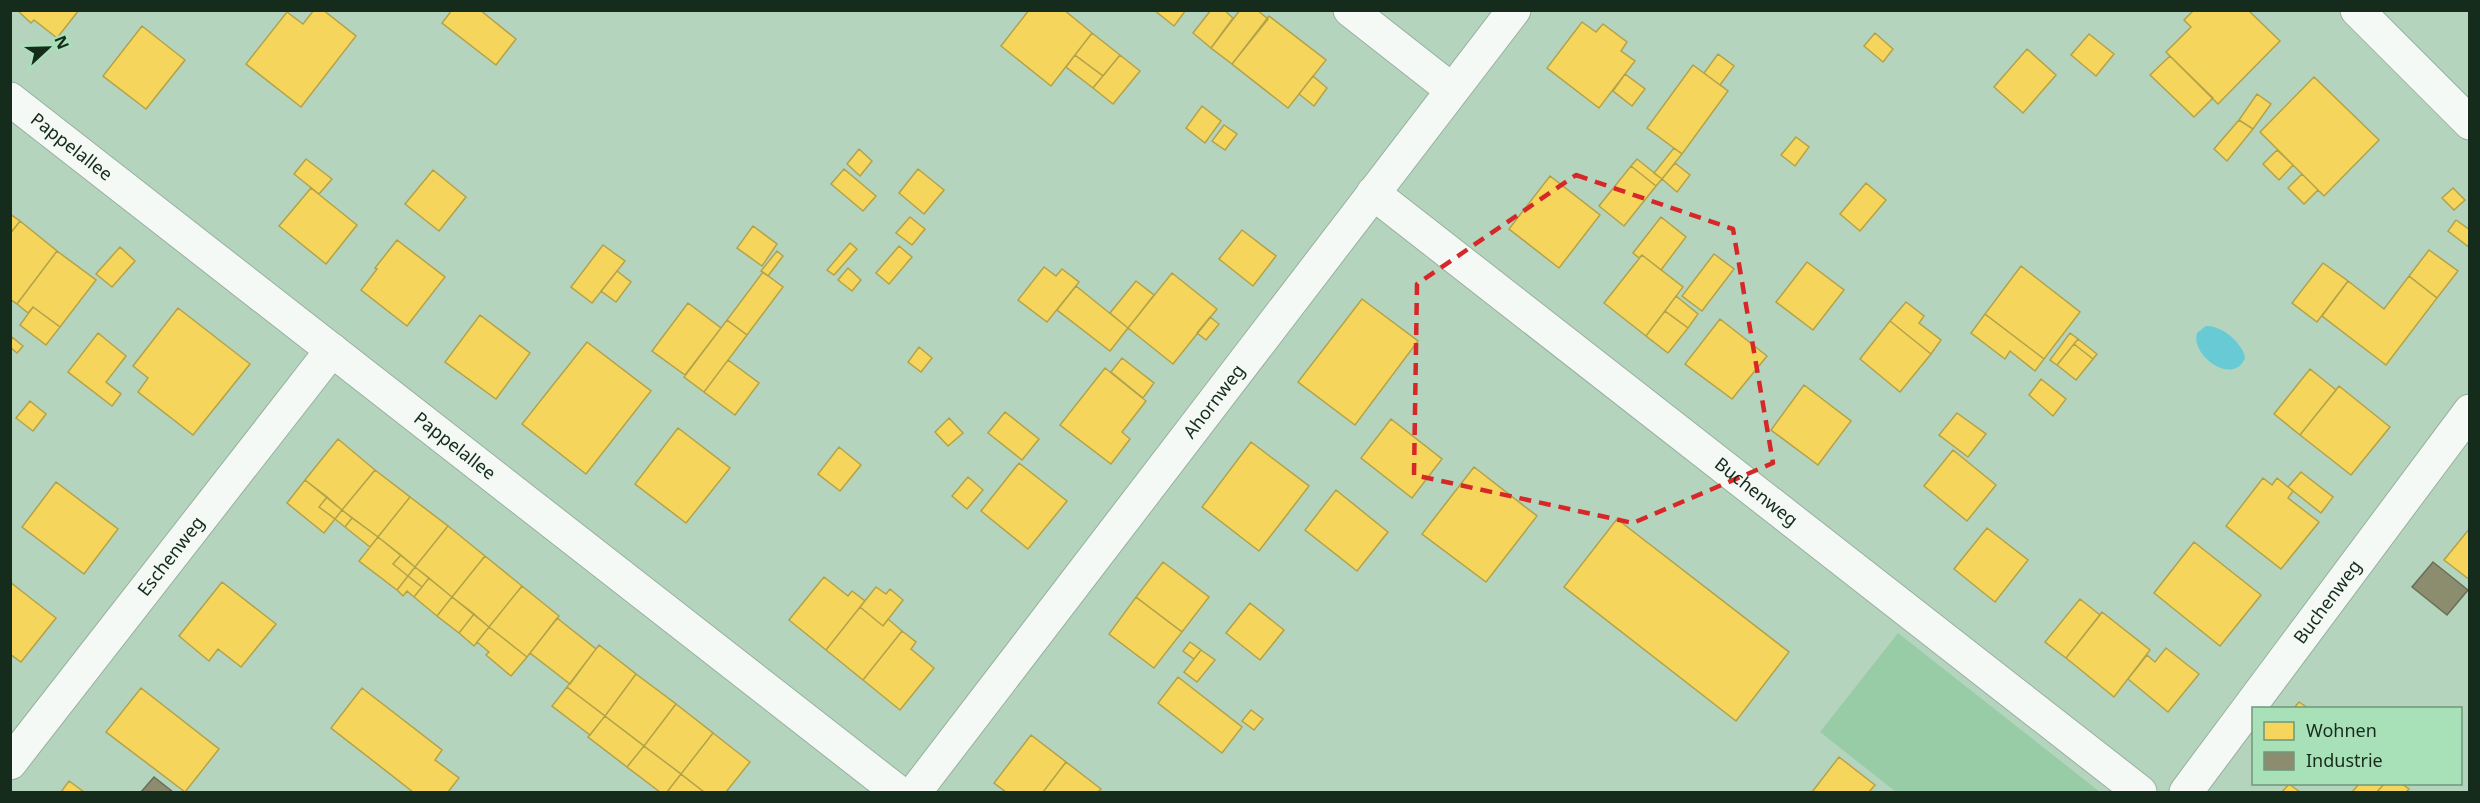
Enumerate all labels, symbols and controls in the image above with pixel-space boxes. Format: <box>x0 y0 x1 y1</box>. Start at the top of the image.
north arrow <box>18 18 78 78</box>
text: N <box>49 32 75 53</box>
street label: Pappelallee <box>26 107 118 186</box>
street label: Ahornweg <box>1177 359 1250 443</box>
street label: Pappelallee <box>409 406 501 485</box>
street label: Buchenweg <box>1710 451 1803 531</box>
street label: Eschenweg <box>132 511 209 601</box>
street label: Buchenweg <box>2288 554 2366 648</box>
legend <box>2252 707 2462 785</box>
text: Wohnen <box>2306 718 2377 742</box>
text: Industrie <box>2306 748 2383 772</box>

